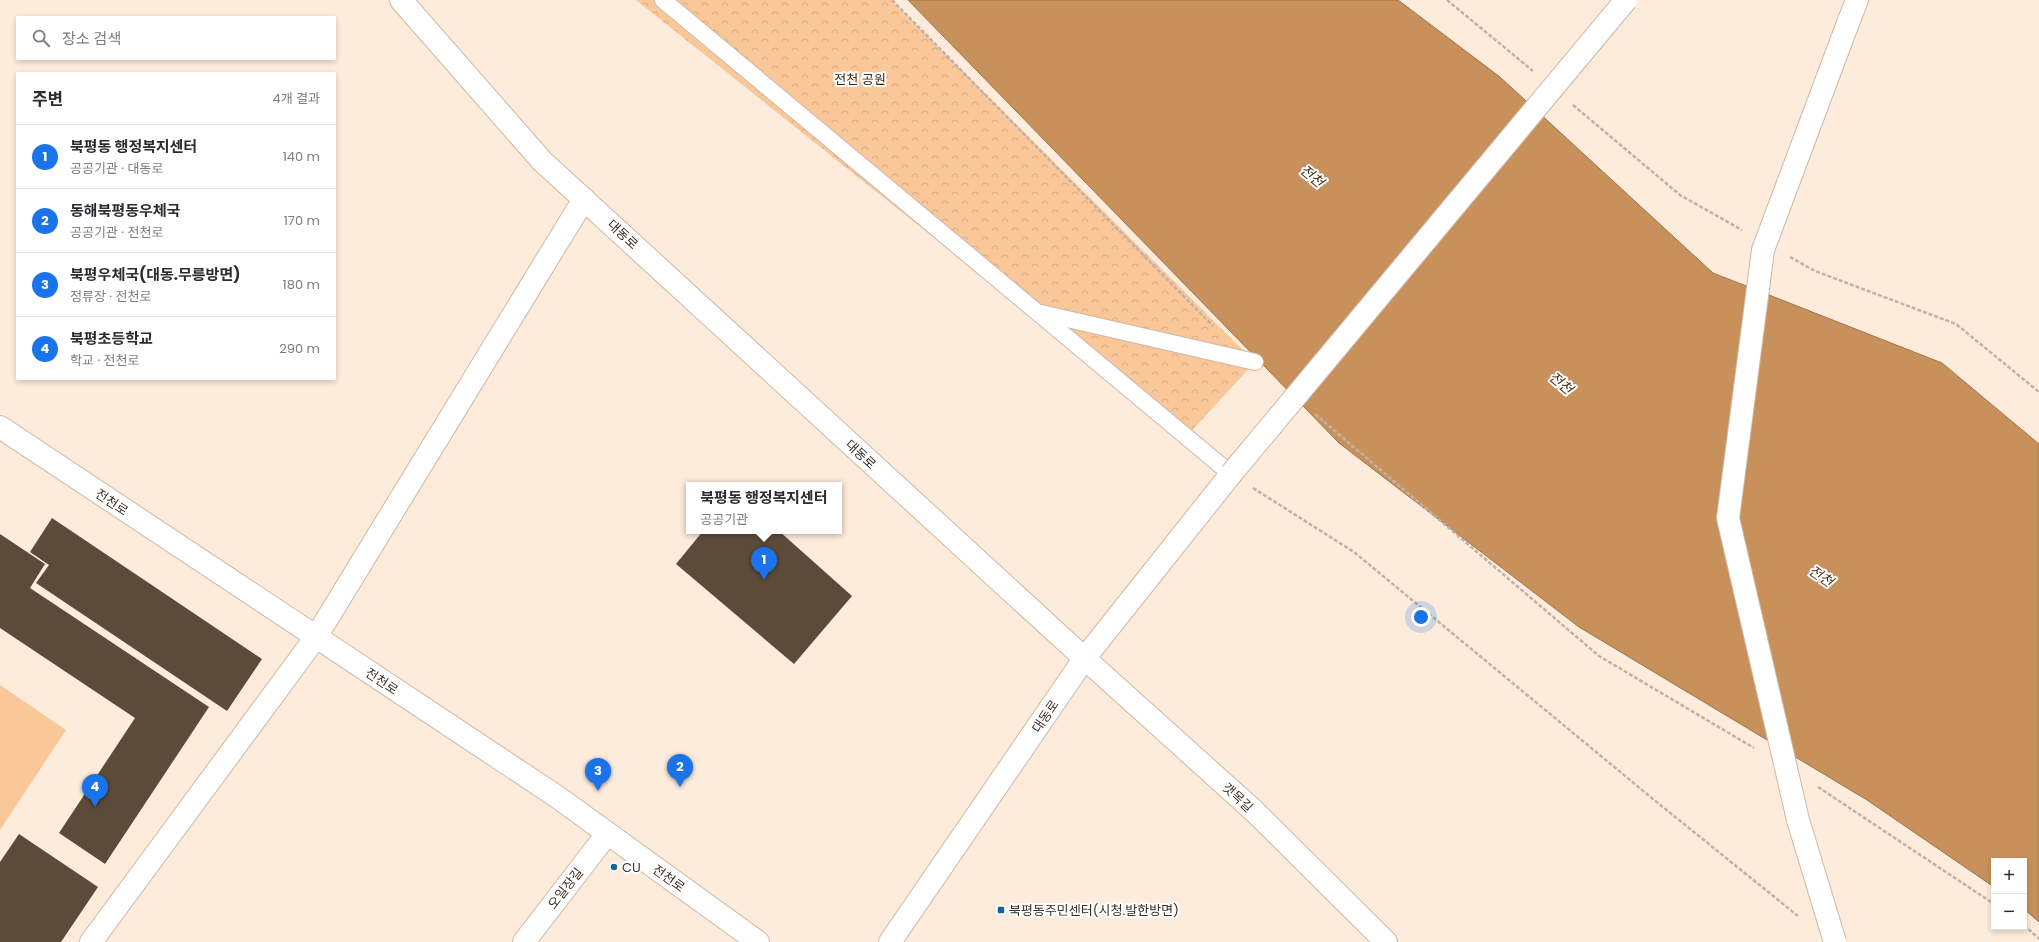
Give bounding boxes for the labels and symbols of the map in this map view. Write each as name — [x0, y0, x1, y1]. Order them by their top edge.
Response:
park label: 전천 공원 — [834, 70, 886, 89]
water label: 전천 — [1296, 160, 1329, 193]
street label: 대동로 — [603, 215, 642, 254]
water label: 전천 — [1545, 367, 1578, 400]
street label: 대동로 — [841, 435, 880, 474]
street label: 전천로 — [92, 485, 132, 520]
pin: 1 — [751, 547, 777, 580]
water label: 전천 — [1805, 560, 1838, 592]
your location — [1411, 607, 1431, 627]
street label: 전천로 — [362, 664, 402, 699]
street label: 대동로 — [1028, 696, 1063, 736]
pin: 2 — [667, 754, 693, 787]
pin: 3 — [585, 758, 611, 791]
pin: 4 — [82, 774, 108, 807]
street label: 갯목길 — [1218, 778, 1257, 817]
place label: CU — [622, 858, 641, 877]
street label: 전천로 — [649, 860, 689, 897]
marker: CU — [609, 862, 619, 872]
street label: 오일장길 — [543, 864, 588, 913]
place label: 북평동주민센터(시청.발한방면) — [1009, 901, 1179, 920]
marker: 북평동주민센터(시청.발한방면) — [996, 905, 1006, 915]

